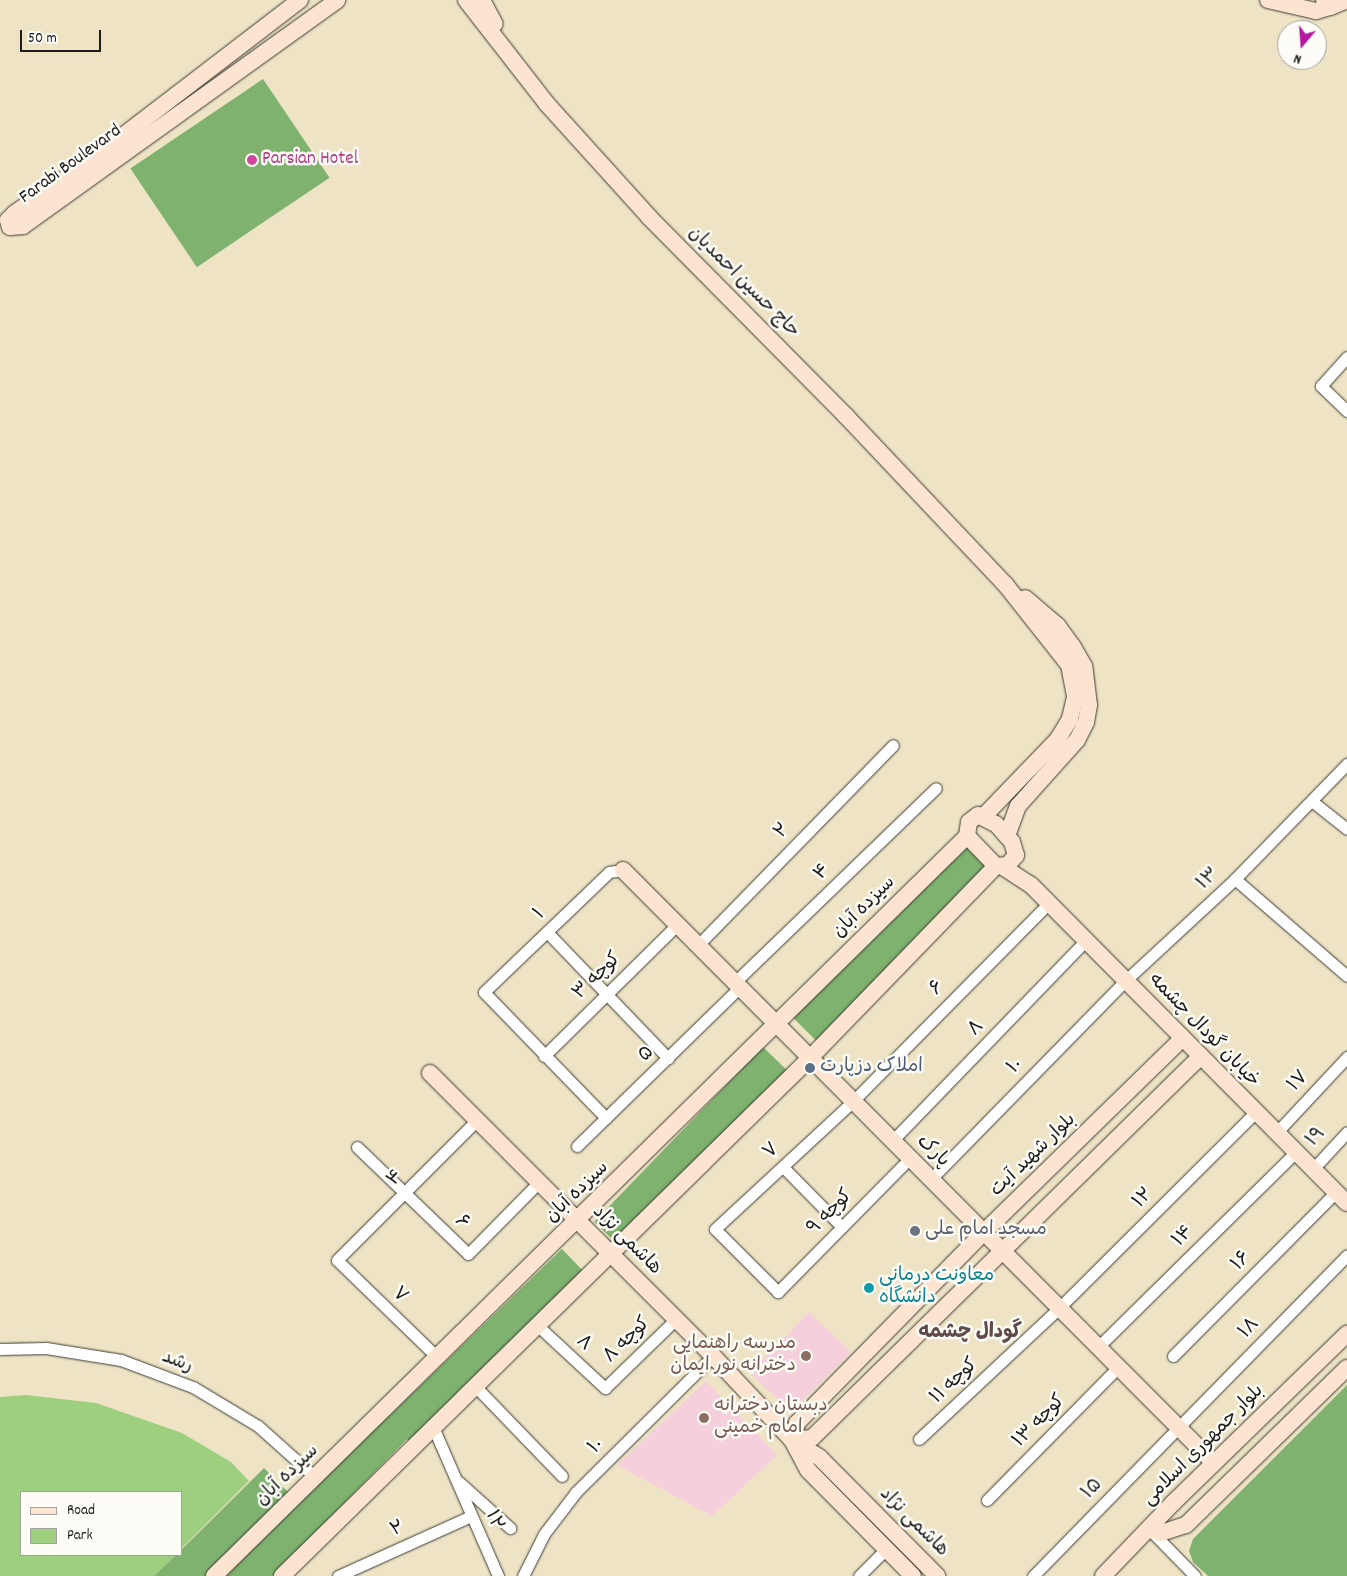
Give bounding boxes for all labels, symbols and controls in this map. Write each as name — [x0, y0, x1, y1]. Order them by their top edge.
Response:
scale bar — [22, 20, 104, 52]
north arrow — [1277, 20, 1327, 70]
text: 50 m — [28, 28, 57, 50]
text: N — [1291, 48, 1304, 69]
street label: Farabi Boulevard — [15, 120, 127, 210]
place label: Parsian Hotel — [262, 149, 358, 171]
marker: Parsian Hotel — [246, 154, 258, 166]
street label: حاج حسین احمدیان — [683, 223, 803, 343]
street label: ۲ — [770, 819, 796, 845]
street label: ۴ — [810, 860, 836, 886]
street label: ۱۳ — [1193, 864, 1225, 896]
street label: سیزده آبان — [829, 872, 901, 944]
street label: ۱ — [530, 904, 550, 926]
street label: کوچه ۳ — [569, 948, 627, 1006]
street label: خیابان گودال چشمه — [1143, 969, 1263, 1093]
street label: ۶ — [926, 977, 950, 1001]
street label: ۸ — [964, 1016, 990, 1042]
street label: ۵ — [634, 1042, 660, 1068]
street label: ۱۰ — [1003, 1054, 1029, 1080]
place label: املاک دزپارت — [820, 1057, 923, 1079]
marker: املاک دزپارت — [804, 1062, 816, 1074]
street label: ۱۷ — [1284, 1067, 1314, 1097]
street label: بلوار شهید آیت — [986, 1109, 1082, 1203]
street label: ۱۹ — [1302, 1123, 1332, 1153]
street label: پارک — [911, 1131, 953, 1173]
street label: ۷ — [759, 1139, 785, 1165]
street label: سیزده آبان — [542, 1157, 614, 1229]
street label: ۴ — [383, 1166, 409, 1192]
street label: ۱۲ — [1129, 1184, 1159, 1214]
street label: کوچه ۹ — [803, 1185, 859, 1241]
street label: هاشمی نژاد — [587, 1202, 665, 1280]
street label: ۶ — [449, 1211, 473, 1235]
place label: مسجد امام علی — [925, 1220, 1047, 1242]
street label: ۱۴ — [1168, 1221, 1200, 1253]
marker: مسجد امام علی — [909, 1225, 921, 1237]
street label: ۱۶ — [1227, 1247, 1257, 1277]
place label: معاونت درمانی دانشگاه — [879, 1266, 994, 1310]
marker: معاونت درمانی دانشگاه — [863, 1282, 875, 1294]
street label: ۷ — [386, 1283, 412, 1309]
street label: کوچه ۸ — [600, 1313, 656, 1369]
street label: ۱۸ — [1235, 1314, 1265, 1344]
district label: گودال چشمه — [918, 1321, 1022, 1345]
street label: ۸ — [570, 1331, 596, 1357]
place label: مدرسه راهنمایی دخترانه نور ایمان — [670, 1334, 796, 1378]
street label: رشد — [158, 1347, 196, 1379]
marker: مدرسه راهنمایی دخترانه نور ایمان — [800, 1350, 812, 1362]
street label: کوچه ۱۱ — [926, 1354, 984, 1410]
street label: بلوار جمهوری اسلامی — [1138, 1380, 1270, 1512]
street label: کوچه ۱۳ — [1009, 1391, 1071, 1453]
place label: دبستان دخترانه امام خمینی — [714, 1396, 828, 1440]
marker: دبستان دخترانه امام خمینی — [698, 1412, 710, 1424]
street label: ۱۰ — [584, 1434, 610, 1460]
street label: سیزده آبان — [252, 1440, 324, 1512]
street label: ۱۵ — [1078, 1475, 1108, 1505]
street label: هاشمی نژاد — [874, 1484, 952, 1562]
legend — [20, 1491, 182, 1556]
text: Road — [67, 1500, 95, 1522]
street label: ۱۲ — [479, 1507, 507, 1535]
street label: ۲ — [387, 1517, 409, 1543]
text: Park — [67, 1525, 93, 1547]

